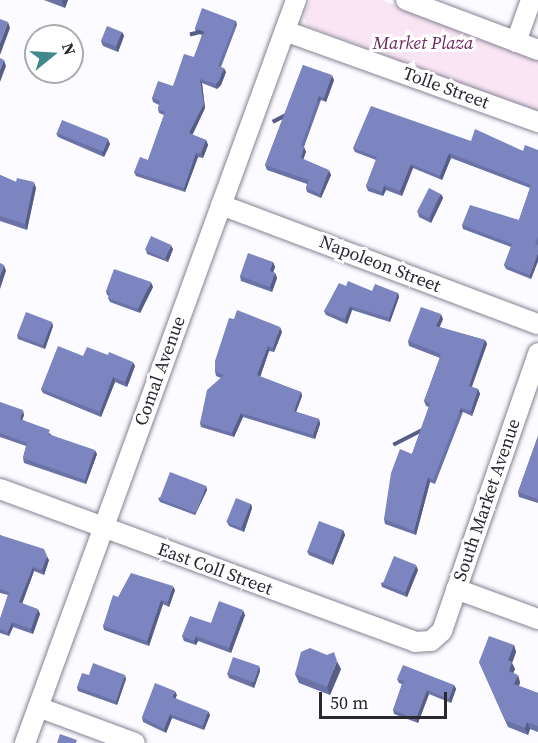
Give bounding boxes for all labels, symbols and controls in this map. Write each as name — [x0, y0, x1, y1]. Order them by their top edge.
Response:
north arrow — [24, 24, 84, 84]
park label: Market Plaza — [373, 32, 473, 54]
text: N — [57, 40, 81, 58]
street label: Tolle Street — [400, 62, 492, 114]
street label: Napoleon Street — [316, 231, 444, 297]
street label: Comal Avenue — [130, 313, 190, 429]
street label: South Market Avenue — [449, 416, 525, 584]
street label: East Coll Street — [155, 538, 275, 600]
scale bar — [322, 680, 450, 718]
text: 50 m — [330, 690, 368, 715]

